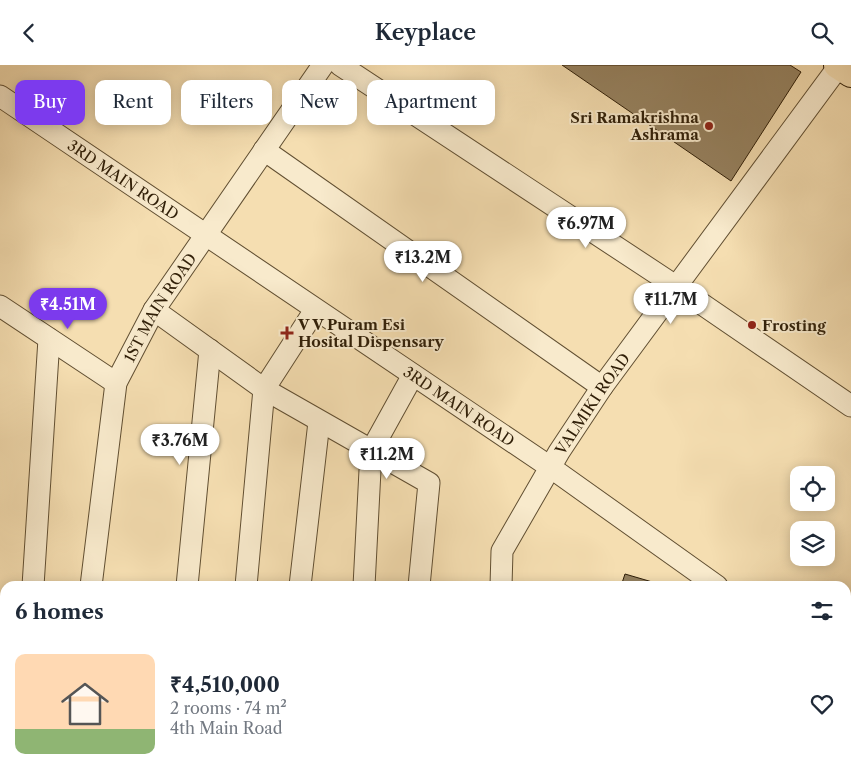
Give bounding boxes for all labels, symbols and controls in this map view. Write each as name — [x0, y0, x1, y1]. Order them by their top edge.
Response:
icon: back — [15, 19, 43, 47]
text: Keyplace — [375, 19, 476, 46]
icon: search — [808, 19, 836, 47]
chip: Buy — [15, 80, 85, 125]
chip: Rent — [95, 80, 171, 125]
chip: Filters — [181, 80, 272, 125]
chip: New — [282, 80, 357, 125]
chip: Apartment — [367, 80, 495, 125]
place label: Sri Ramakrishna Ashrama — [570, 108, 699, 144]
marker: Sri Ramakrishna Ashrama — [703, 120, 715, 132]
street label: 3RD MAIN ROAD — [64, 135, 183, 224]
pin: ₹6.97M — [545, 207, 627, 249]
text: ₹6.97M — [557, 213, 615, 233]
pin: ₹13.2M — [382, 241, 464, 283]
text: ₹13.2M — [395, 247, 451, 267]
street label: 1ST MAIN ROAD — [119, 249, 200, 365]
pin: ₹11.7M — [630, 283, 712, 325]
pin: ₹4.51M — [27, 287, 109, 330]
text: ₹11.7M — [644, 289, 698, 309]
text: ₹4.51M — [40, 294, 96, 314]
place label: V V Puram Esi Hosital Dispensary — [297, 315, 445, 351]
place label: Frosting — [762, 316, 826, 335]
marker: Frosting — [746, 319, 758, 331]
marker: V V Puram Esi Hosital Dispensary — [280, 326, 294, 340]
street label: VALMIKI ROAD — [550, 349, 634, 459]
street label: 3RD MAIN ROAD — [400, 362, 518, 450]
pin: ₹3.76M — [139, 423, 221, 466]
text: ₹3.76M — [152, 430, 208, 450]
pin: ₹11.2M — [346, 437, 428, 480]
text: ₹11.2M — [360, 444, 414, 464]
map controls — [790, 466, 835, 566]
button: locate — [790, 466, 835, 511]
button: layers — [790, 521, 835, 566]
icon: filters — [808, 597, 836, 625]
text: 6 homes — [15, 599, 104, 624]
text: ₹4,510,000 — [170, 672, 280, 697]
icon: home — [55, 674, 115, 734]
icon: heart — [808, 690, 836, 718]
text: 2 rooms · 74 m² — [170, 698, 287, 718]
text: 4th Main Road — [170, 718, 282, 738]

